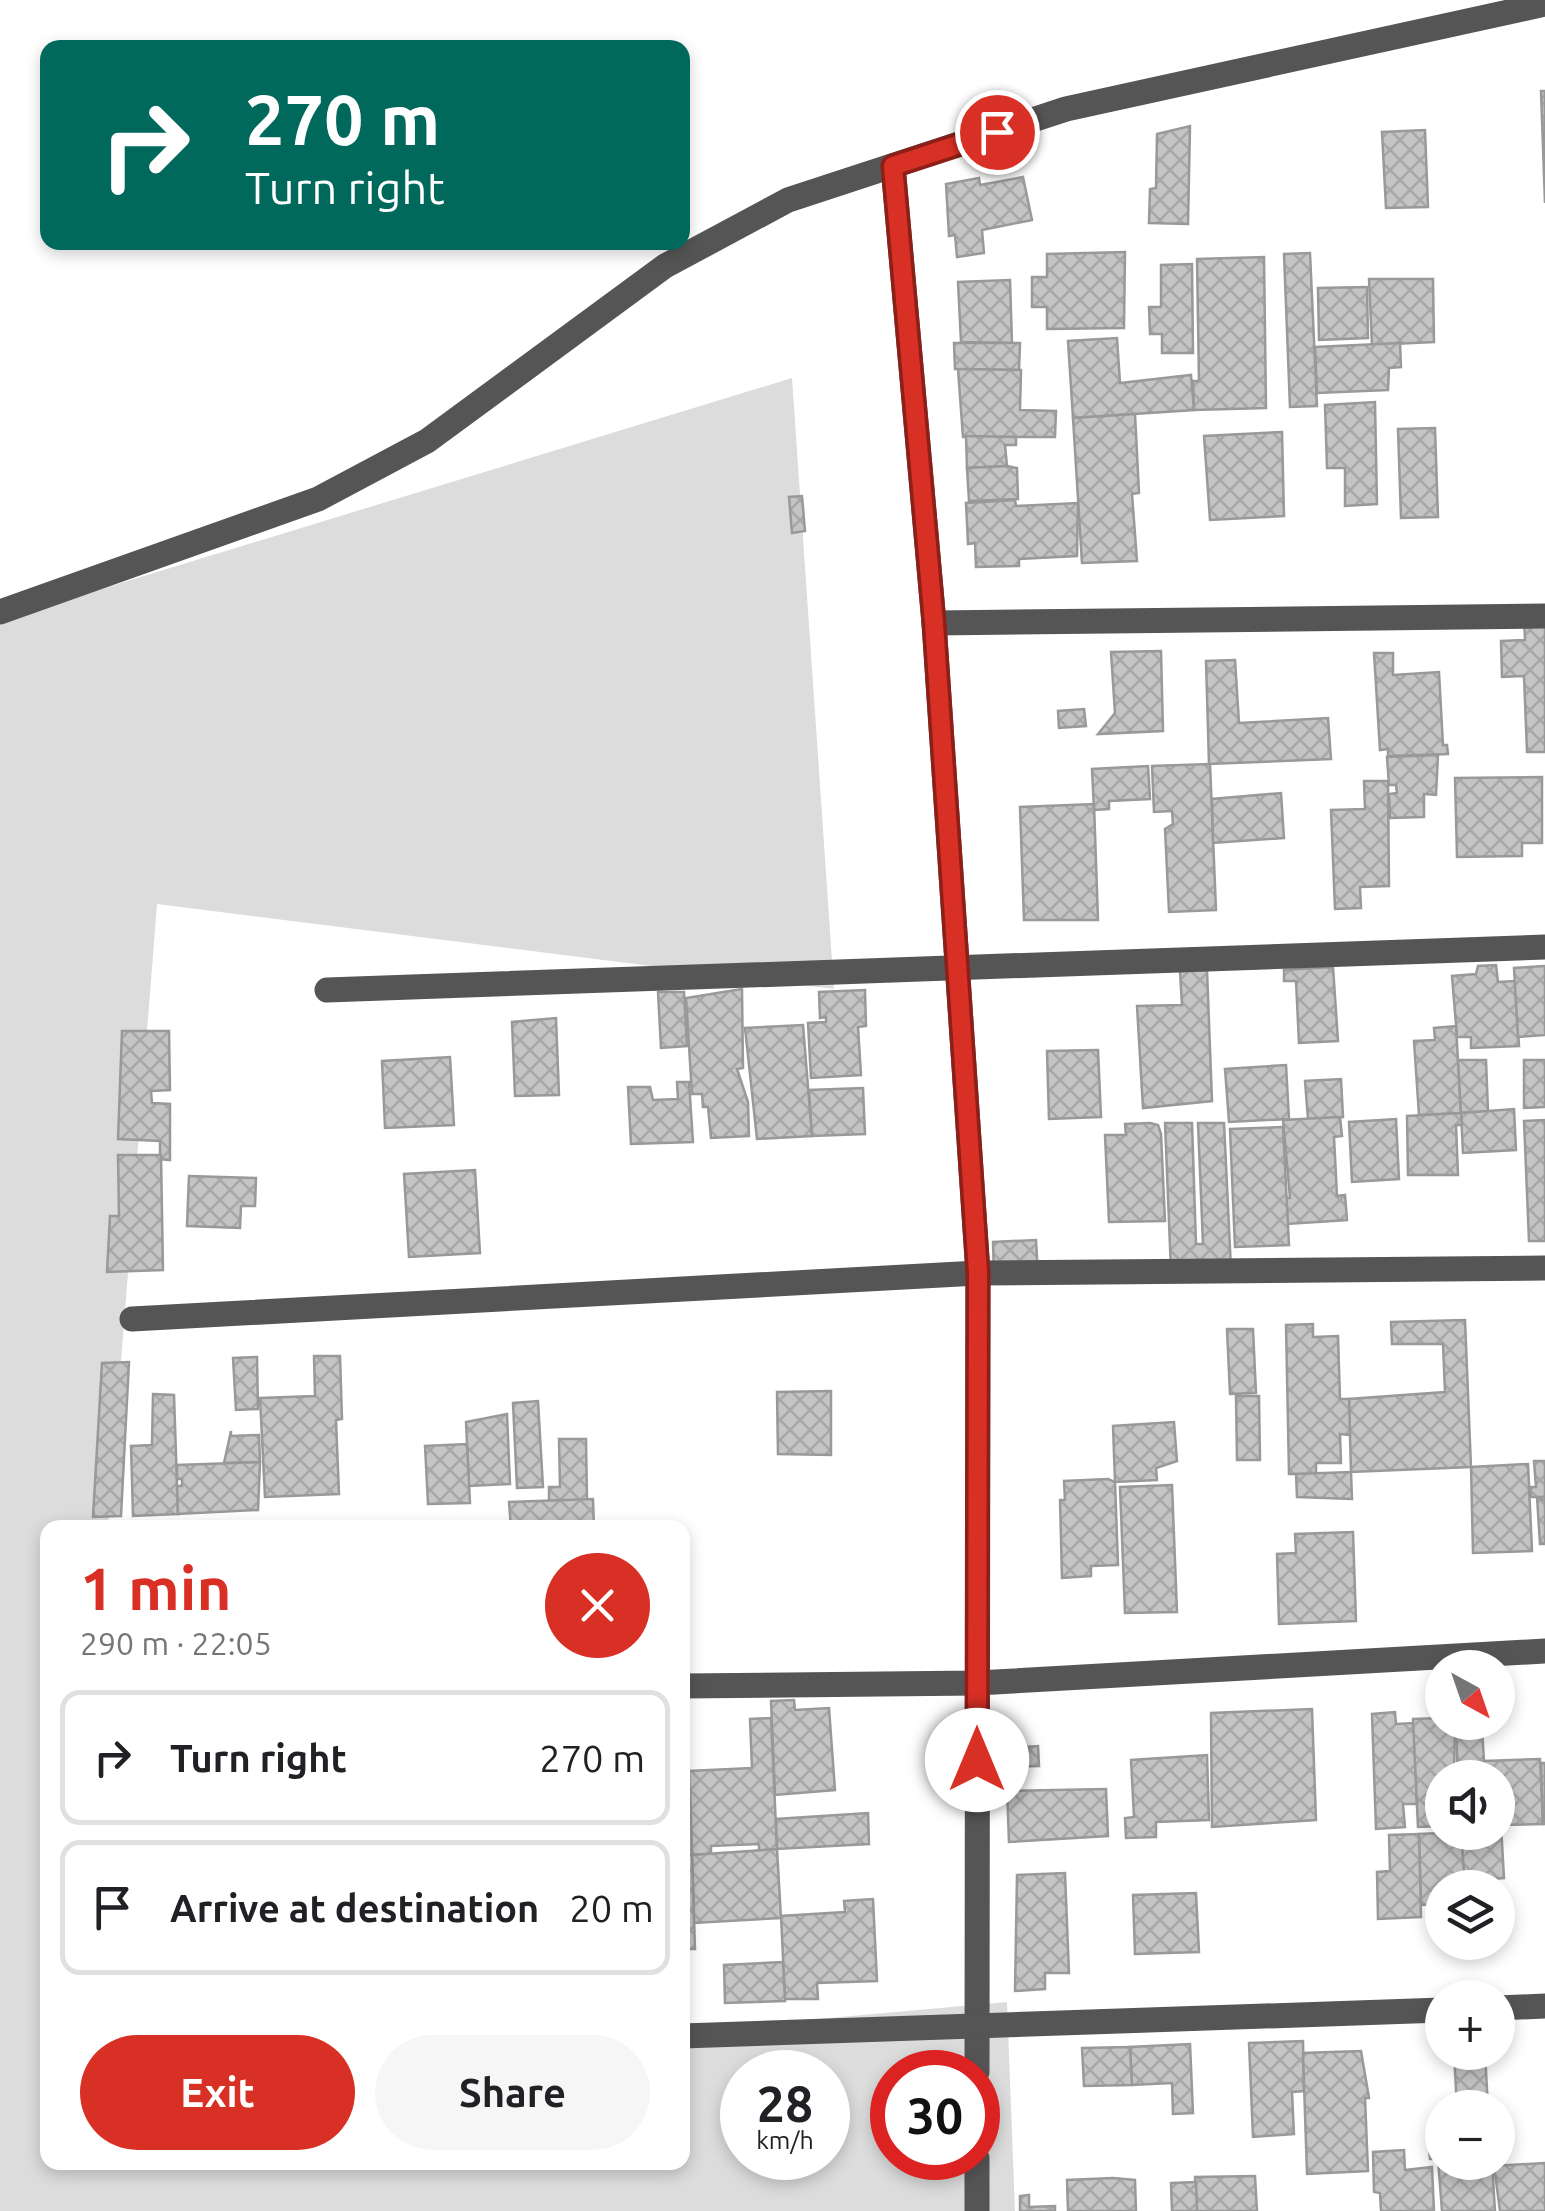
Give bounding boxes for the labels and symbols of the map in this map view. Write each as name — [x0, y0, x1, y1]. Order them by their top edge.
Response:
pin — [955, 90, 1040, 175]
north arrow — [1425, 1650, 1515, 1740]
position arrow — [925, 1708, 1029, 1812]
speed limit sign: 30 — [870, 2050, 1000, 2180]

